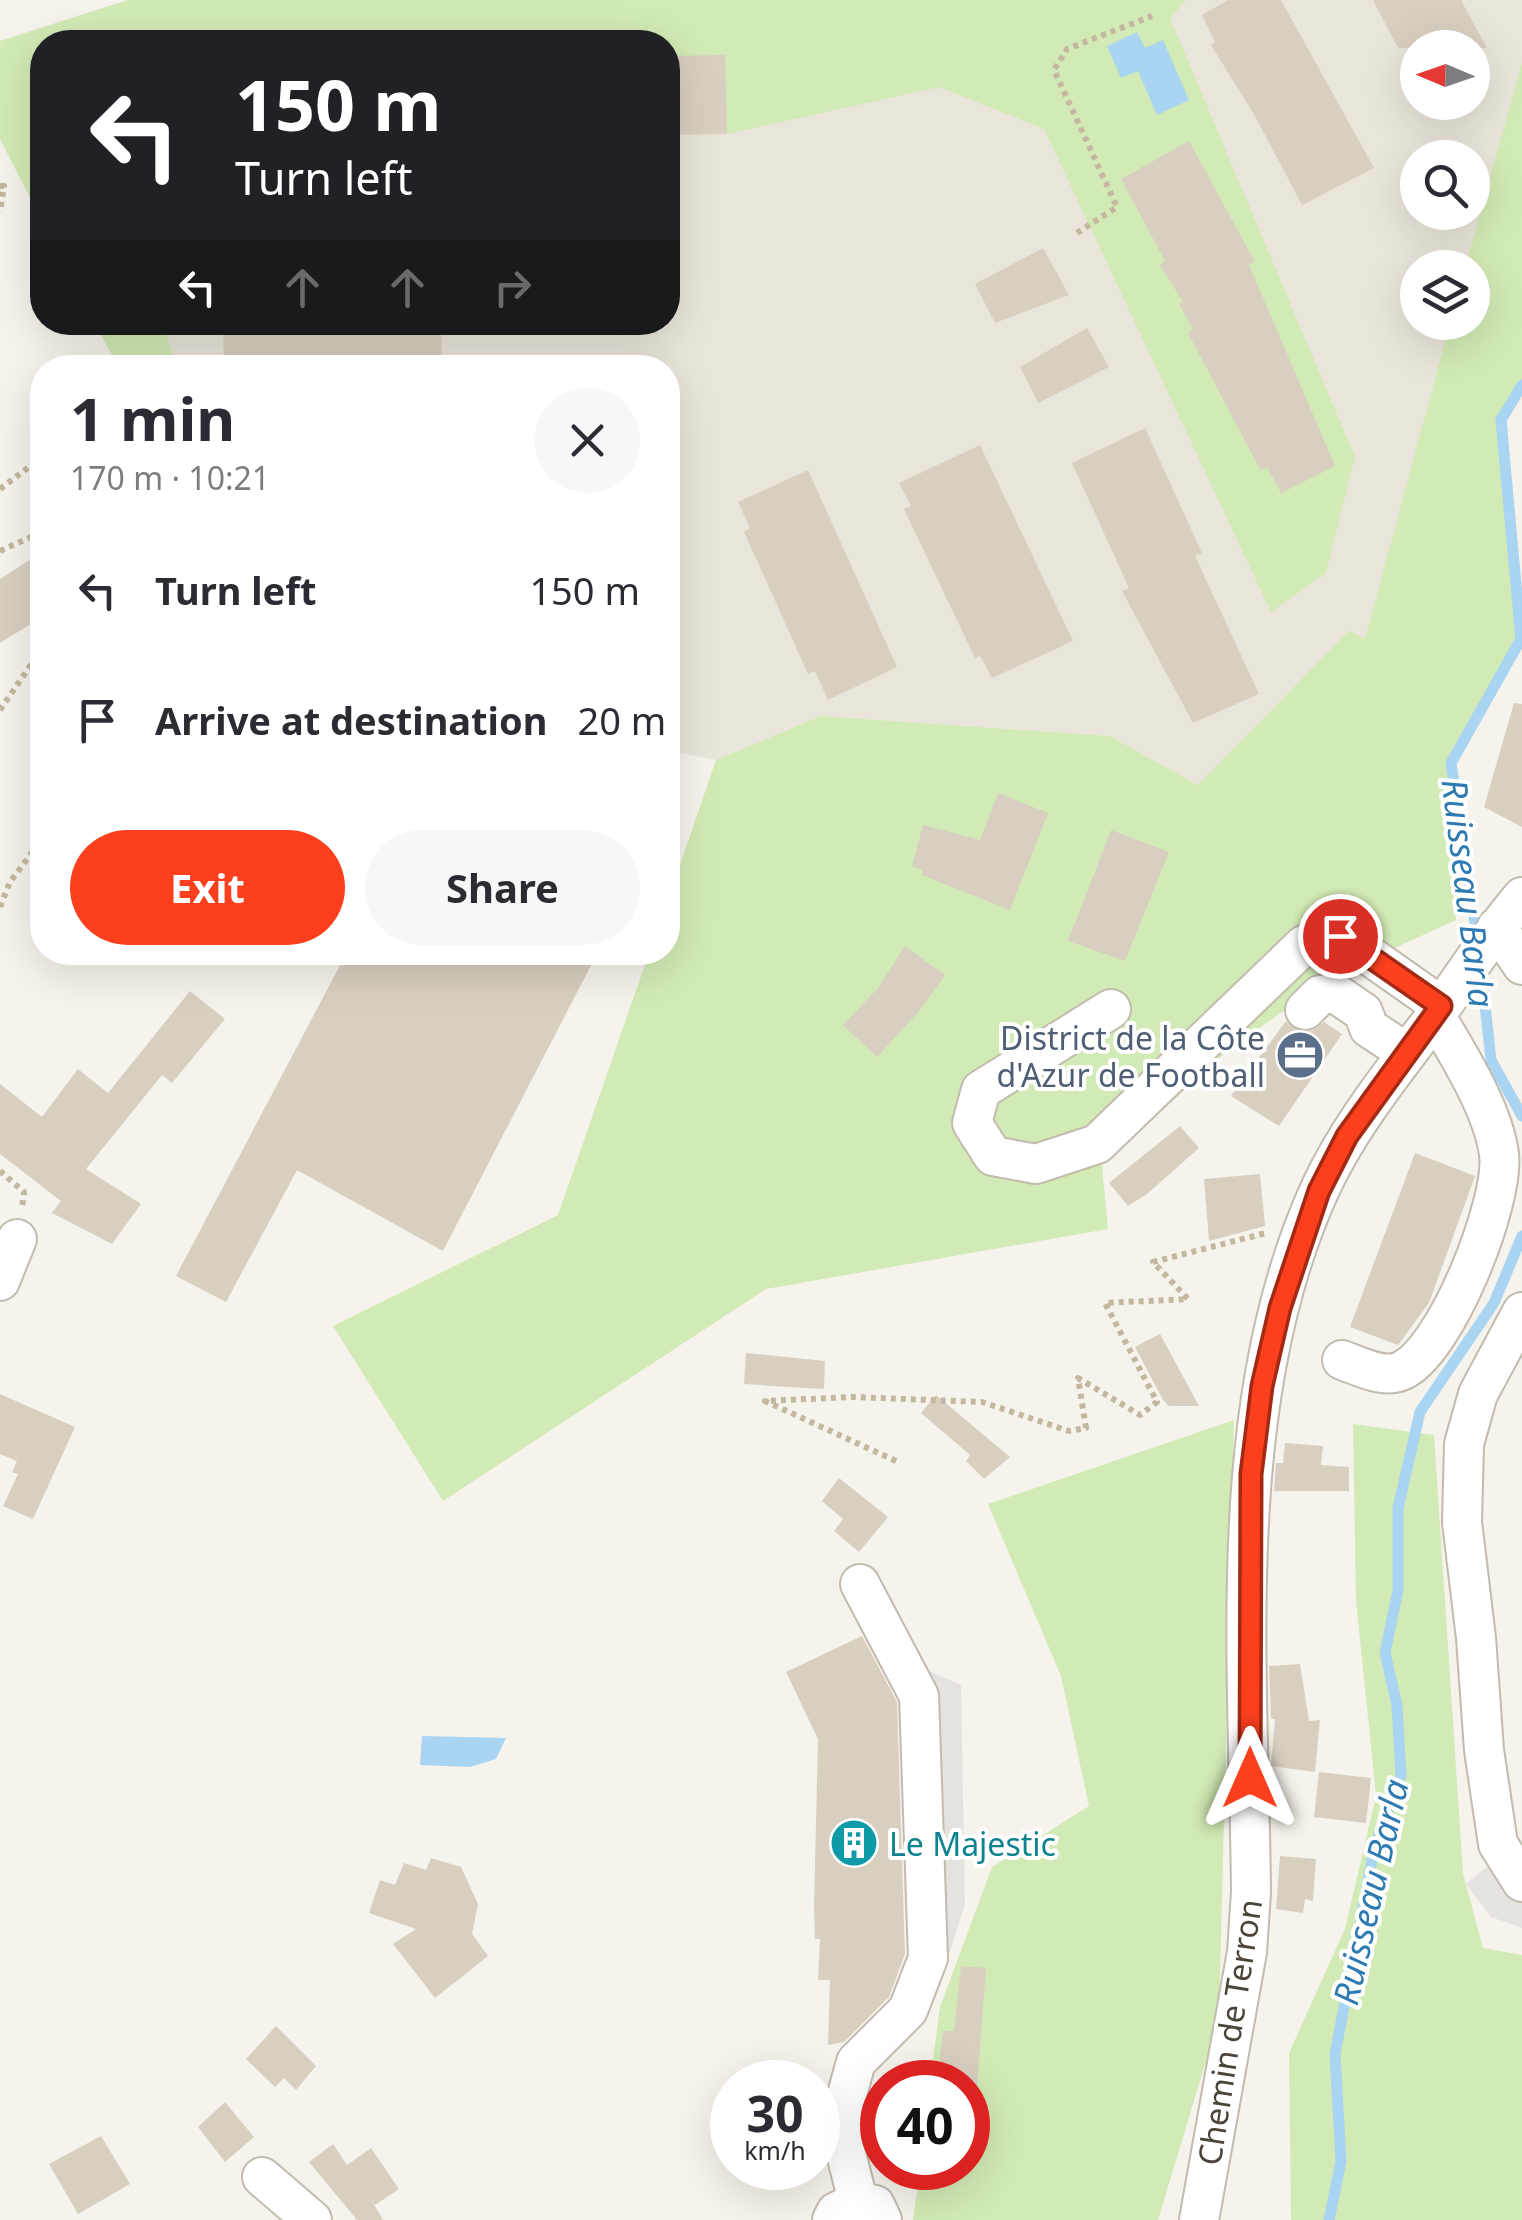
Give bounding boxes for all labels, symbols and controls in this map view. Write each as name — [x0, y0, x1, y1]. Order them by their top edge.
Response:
north arrow — [1400, 30, 1490, 120]
map controls — [1400, 30, 1490, 340]
text: 150 m — [235, 56, 442, 152]
icon: left — [70, 70, 200, 200]
button: search — [1400, 140, 1490, 230]
text: Turn left — [235, 147, 412, 208]
button: layers — [1400, 250, 1490, 340]
icon: left — [170, 260, 225, 315]
icon: ahead — [275, 260, 330, 315]
icon: ahead — [380, 260, 435, 315]
icon: right — [485, 260, 540, 315]
text: 1 min — [70, 377, 235, 459]
button: close — [535, 388, 640, 493]
text: 170 m · 10:21 — [70, 456, 270, 499]
icon: left — [70, 563, 125, 618]
text: Turn left — [155, 564, 317, 616]
text: 150 m — [529, 564, 640, 616]
icon: arrive — [70, 693, 125, 748]
text: Arrive at destination — [155, 694, 547, 746]
text: 20 m — [577, 694, 666, 746]
water label: Ruisseau Barla — [1432, 776, 1506, 1010]
button: Exit — [70, 830, 345, 945]
button: Share — [365, 830, 640, 945]
pin — [1298, 894, 1383, 979]
icon: arrive — [1313, 909, 1368, 964]
place label: District de la Côte d'Azur de Football — [996, 1016, 1265, 1096]
office icon: District de la Côte d'Azur de Football — [1274, 1029, 1326, 1081]
position arrow — [1198, 1726, 1302, 1830]
water label: Ruisseau Barla — [1321, 1775, 1419, 2009]
building icon: Le Majestic — [828, 1817, 880, 1869]
place label: Le Majestic — [889, 1822, 1056, 1865]
street label: Chemin de Terron — [1187, 1896, 1271, 2168]
speed limit sign: 40 — [860, 2060, 990, 2190]
text: 30 — [746, 2079, 804, 2147]
text: km/h — [744, 2133, 806, 2167]

